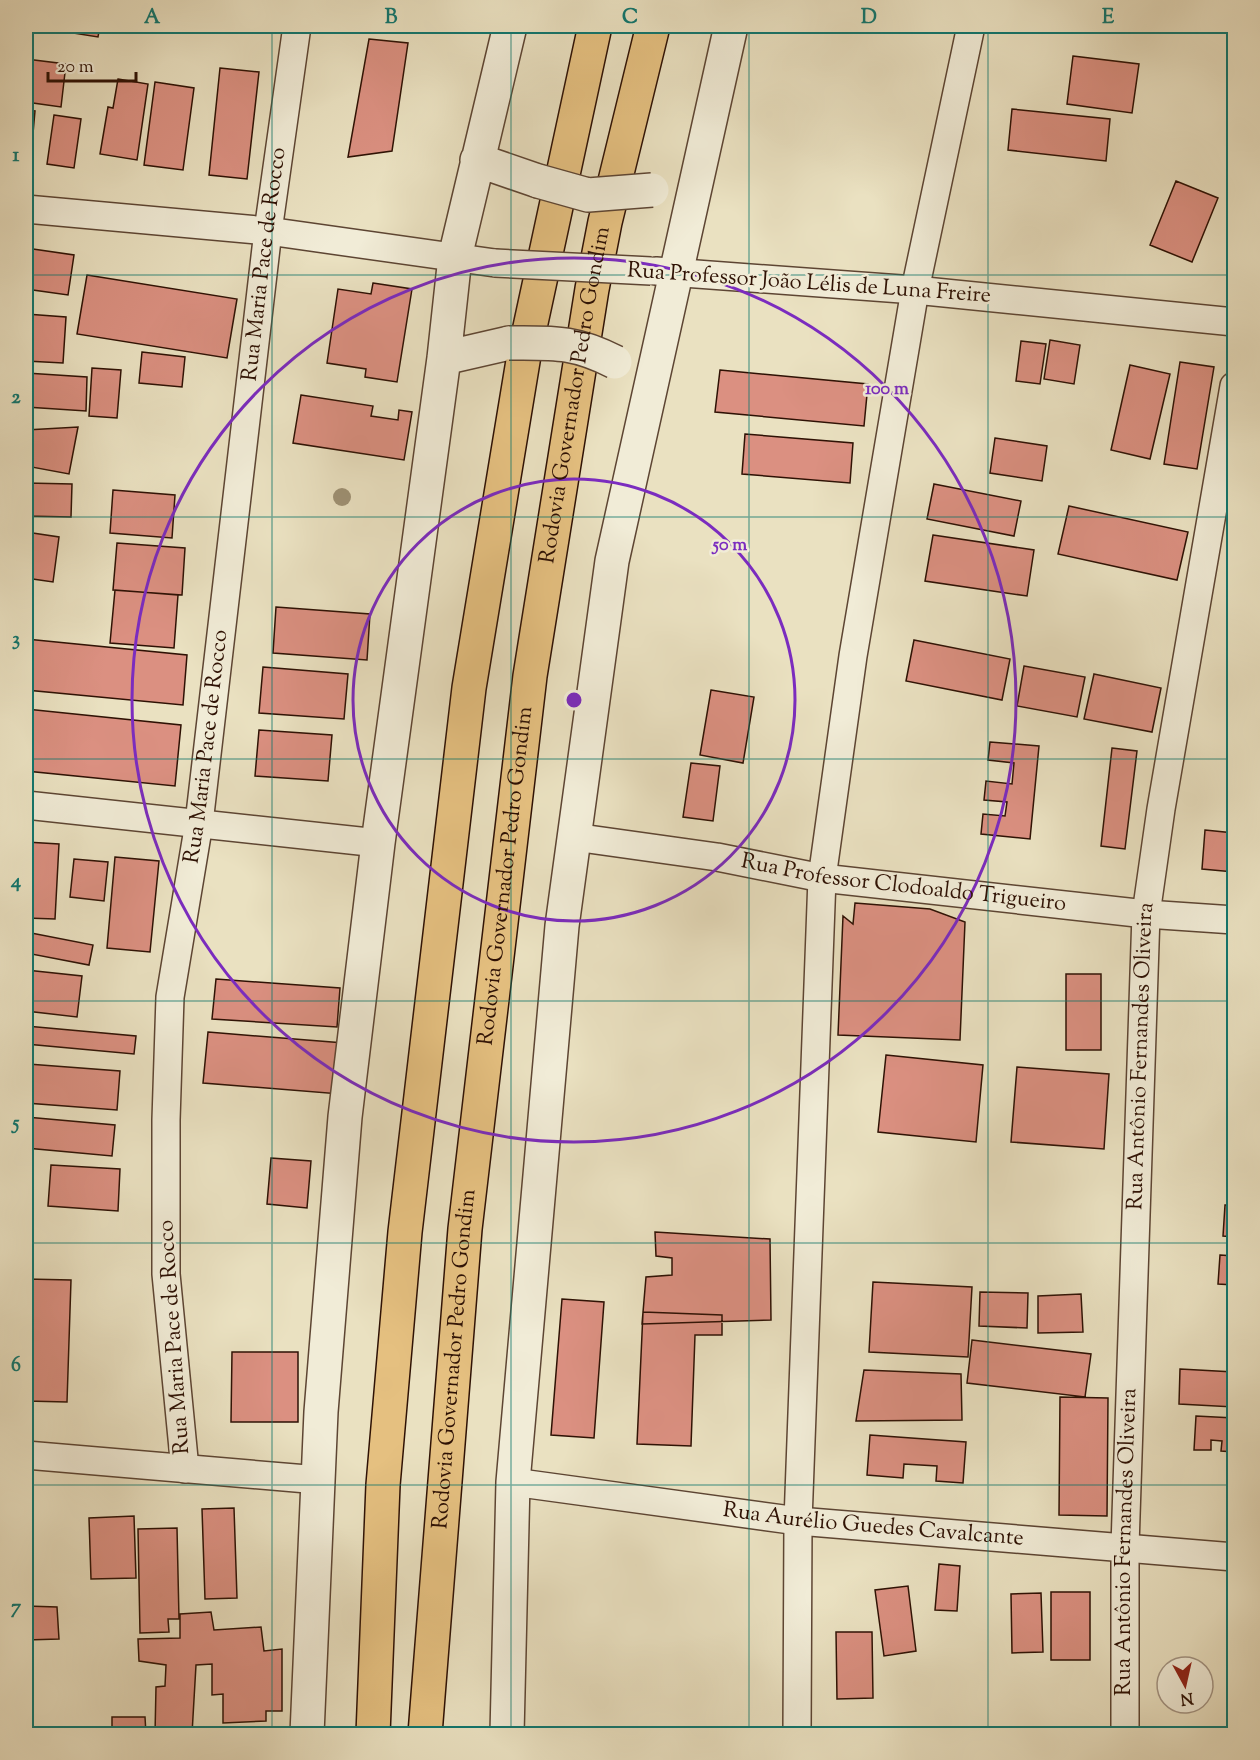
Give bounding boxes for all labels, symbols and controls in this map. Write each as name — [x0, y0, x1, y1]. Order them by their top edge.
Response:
text: A — [144, 4, 161, 33]
text: B — [385, 4, 398, 33]
text: C — [622, 4, 638, 33]
text: D — [861, 4, 877, 33]
text: E — [1102, 4, 1115, 33]
scale bar — [48, 45, 136, 83]
text: 20 m — [57, 55, 94, 81]
text: 1 — [13, 142, 20, 171]
street label: Rua Maria Pace de Rocco — [235, 145, 296, 383]
street label: Rodovia Governador Pedro Gondim — [532, 224, 620, 566]
street label: Rua Professor João Lélis de Luna Freire — [626, 255, 992, 313]
text: 100 m — [865, 377, 909, 403]
text: 2 — [11, 384, 21, 413]
text: 50 m — [711, 533, 747, 559]
text: 3 — [12, 626, 20, 655]
street label: Rua Maria Pace de Rocco — [176, 628, 237, 866]
centre of rings — [564, 690, 584, 710]
street label: Rodovia Governador Pedro Gondim — [471, 705, 542, 1047]
street label: Rua Professor Clodoaldo Trigueiro — [738, 846, 1068, 921]
text: 4 — [10, 868, 21, 897]
street label: Rua Antônio Fernandes Oliveira — [1120, 900, 1163, 1211]
text: 5 — [11, 1110, 20, 1139]
street label: Rodovia Governador Pedro Gondim — [425, 1187, 486, 1530]
street label: Rua Maria Pace de Rocco — [151, 1219, 199, 1455]
text: 6 — [11, 1352, 21, 1381]
street label: Rua Antônio Fernandes Oliveira — [1109, 1388, 1146, 1696]
street label: Rua Aurélio Guedes Cavalcante — [721, 1495, 1025, 1556]
text: 7 — [11, 1594, 22, 1623]
north arrow — [1155, 1655, 1215, 1715]
text: N — [1179, 1685, 1195, 1710]

